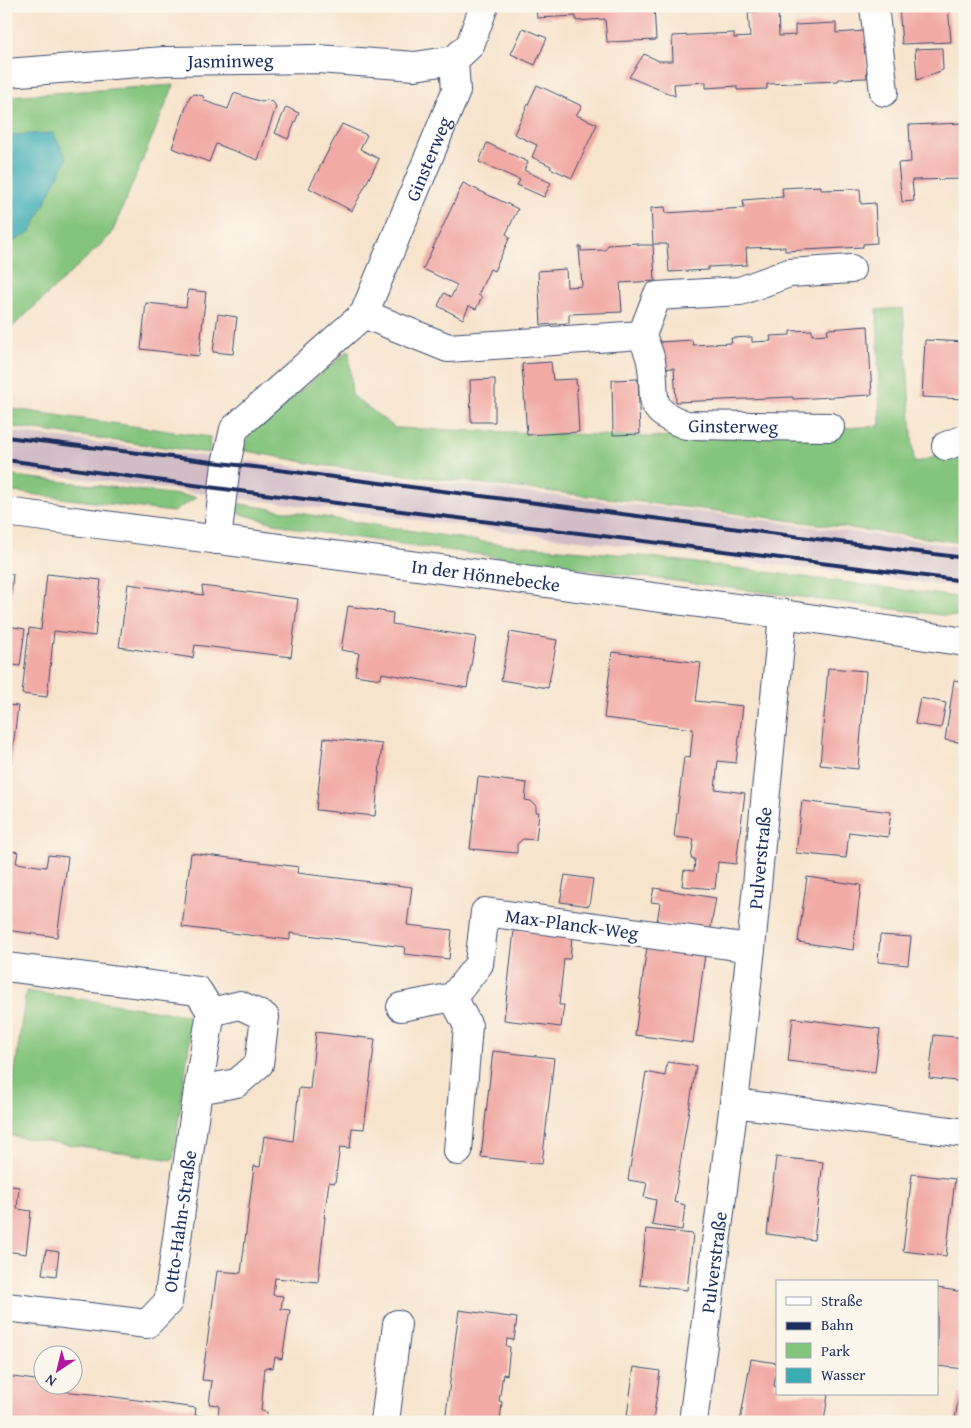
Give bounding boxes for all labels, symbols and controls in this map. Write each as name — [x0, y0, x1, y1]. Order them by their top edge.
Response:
street label: Jasminweg — [186, 46, 274, 75]
street label: Ginsterweg — [398, 111, 458, 206]
street label: Ginsterweg — [688, 411, 779, 440]
street label: In der Hönnebecke — [410, 551, 562, 599]
street label: Pulverstraße — [741, 805, 778, 910]
street label: Max-Planck-Weg — [504, 901, 641, 947]
street label: Otto-Hahn-Straße — [156, 1148, 203, 1294]
street label: Pulverstraße — [693, 1210, 734, 1315]
legend — [776, 1280, 938, 1396]
text: Straße — [821, 1290, 863, 1311]
text: Bahn — [821, 1314, 854, 1335]
text: Park — [821, 1340, 850, 1361]
north arrow — [32, 1346, 82, 1396]
text: Wasser — [821, 1364, 865, 1385]
text: N — [40, 1369, 60, 1392]

